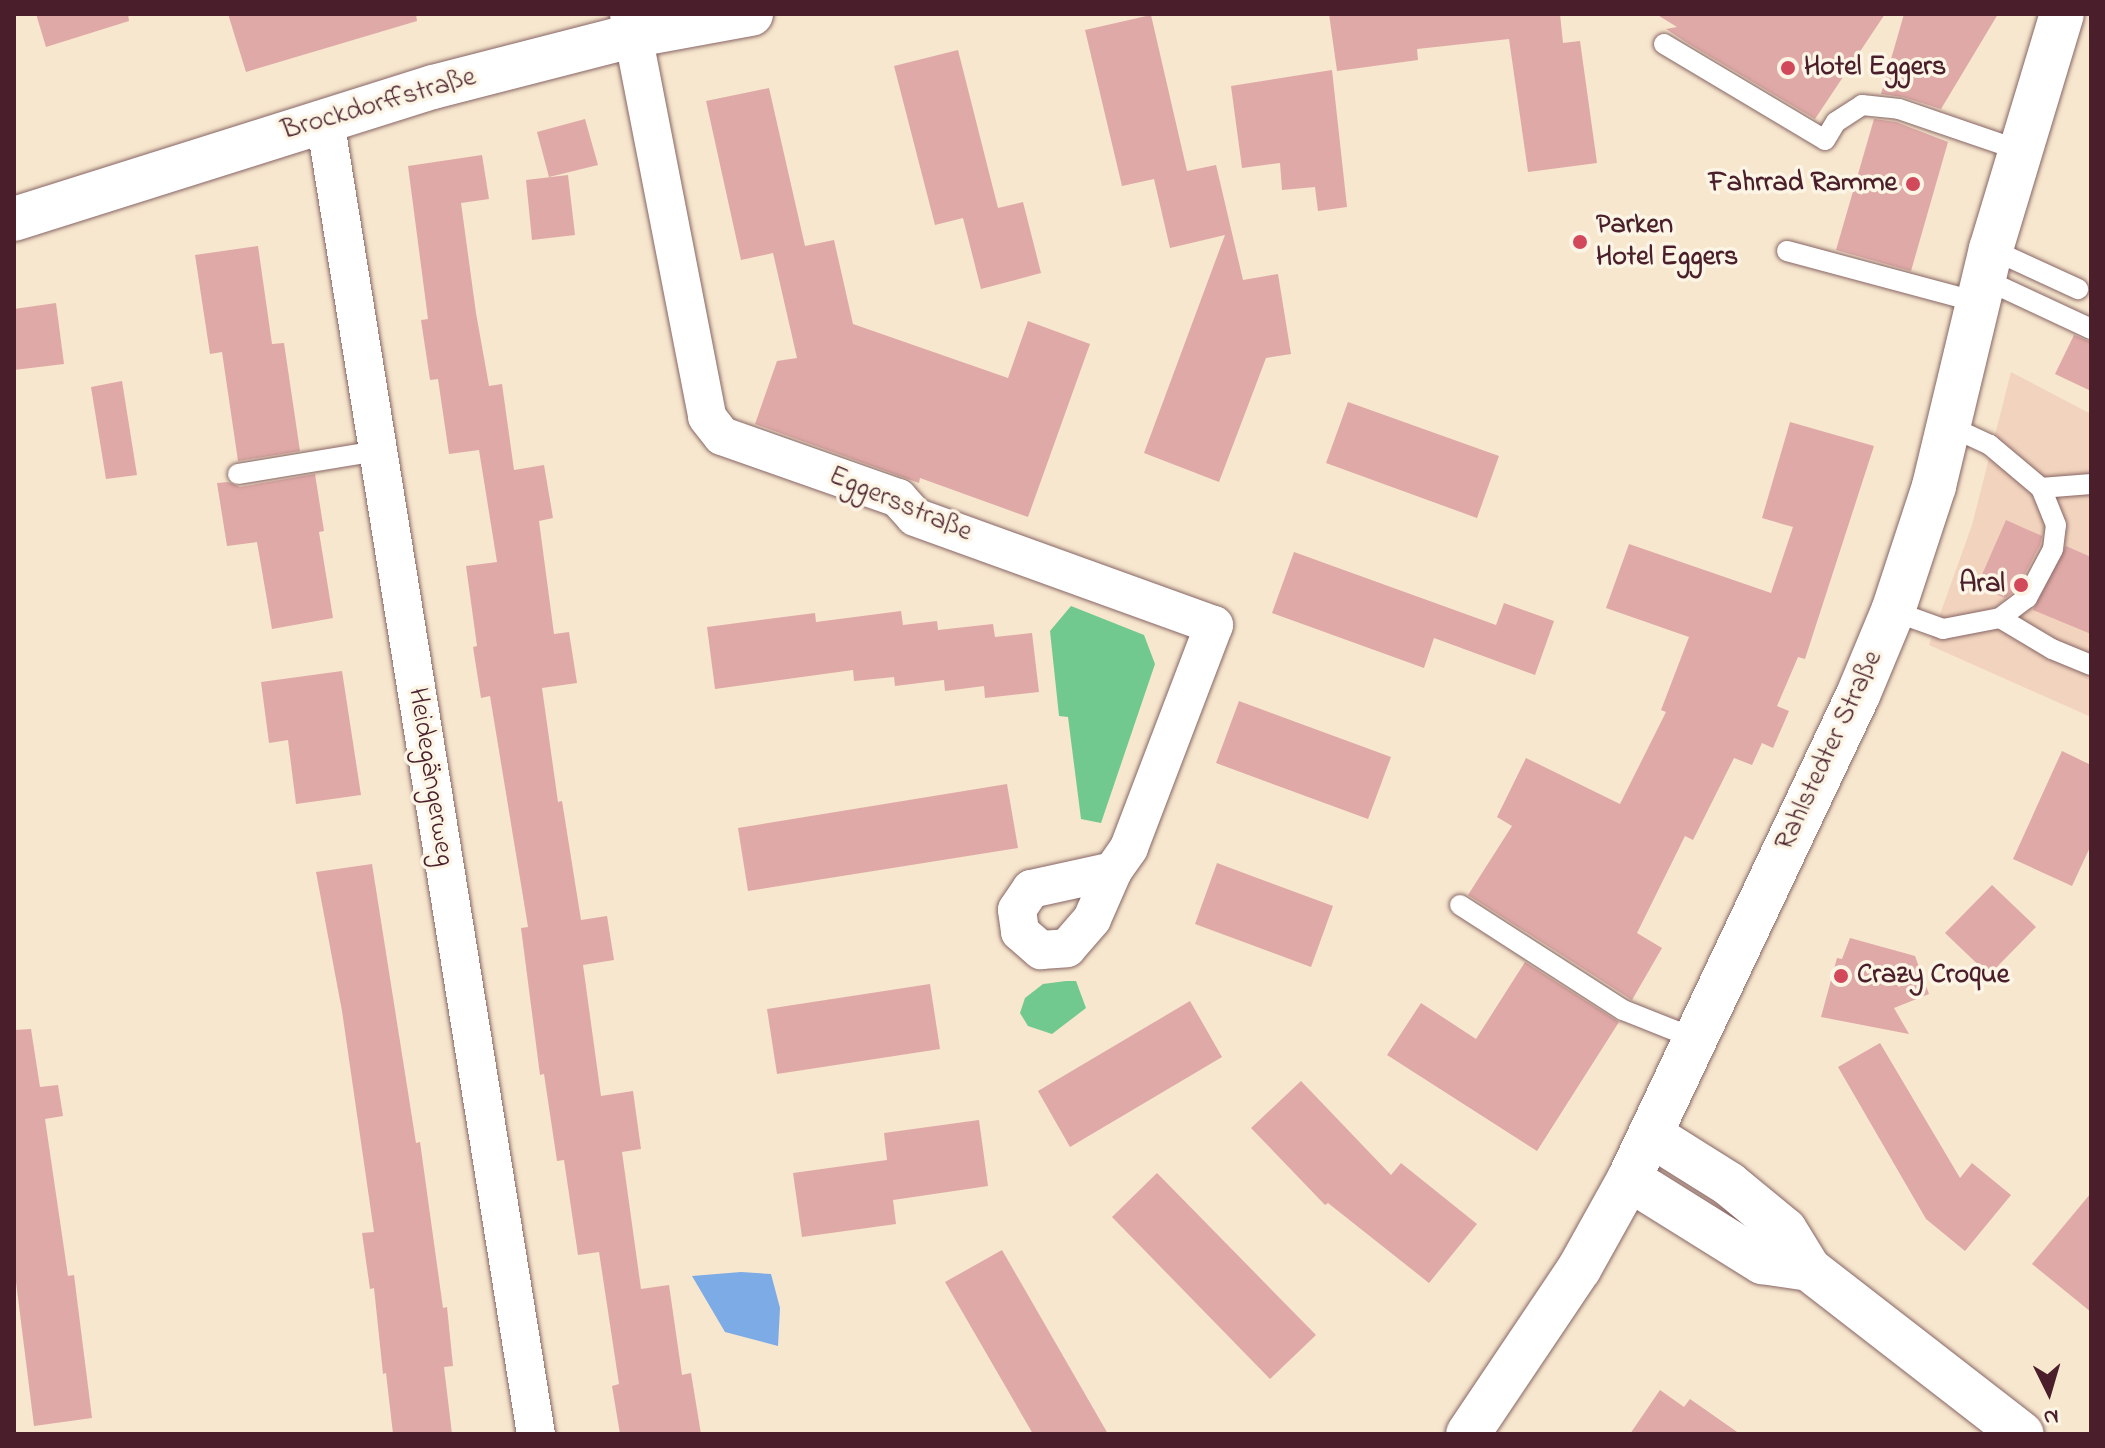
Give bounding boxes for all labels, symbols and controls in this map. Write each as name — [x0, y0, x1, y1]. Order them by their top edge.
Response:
place label: Hotel Eggers — [1804, 51, 1946, 85]
marker: Hotel Eggers — [1779, 59, 1797, 77]
street label: Brockdorffstraße — [278, 61, 480, 149]
place label: Fahrrad Ramme — [1709, 167, 1897, 201]
marker: Fahrrad Ramme — [1904, 175, 1922, 193]
place label: Parken Hotel Eggers — [1596, 209, 1738, 275]
marker: Parken Hotel Eggers — [1571, 233, 1589, 251]
street label: Eggersstraße — [823, 460, 977, 550]
place label: Aral — [1959, 568, 2005, 602]
marker: Aral — [2012, 576, 2030, 594]
street label: Rahlstedter Straße — [1769, 646, 1891, 856]
street label: Heidegängerweg — [399, 685, 461, 869]
place label: Crazy Croque — [1857, 959, 2009, 993]
marker: Crazy Croque — [1832, 967, 1850, 985]
north arrow — [2009, 1352, 2089, 1432]
text: N — [2042, 1399, 2060, 1432]

